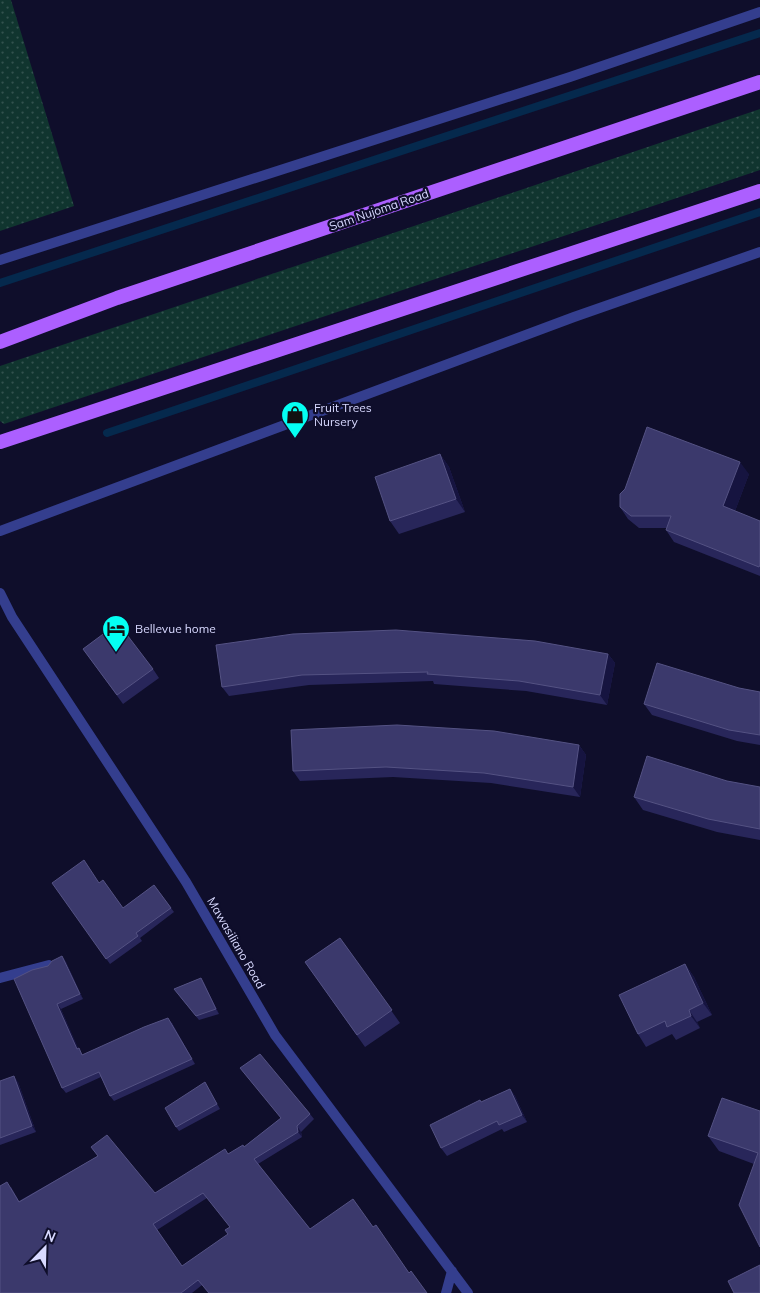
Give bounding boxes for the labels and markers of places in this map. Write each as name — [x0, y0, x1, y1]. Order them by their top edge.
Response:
shop icon: Fruit Trees Nursery — [280, 400, 310, 439]
place label: Fruit Trees Nursery — [314, 400, 372, 429]
hotel icon: Bellevue home — [101, 614, 131, 653]
place label: Bellevue home — [135, 621, 216, 636]

